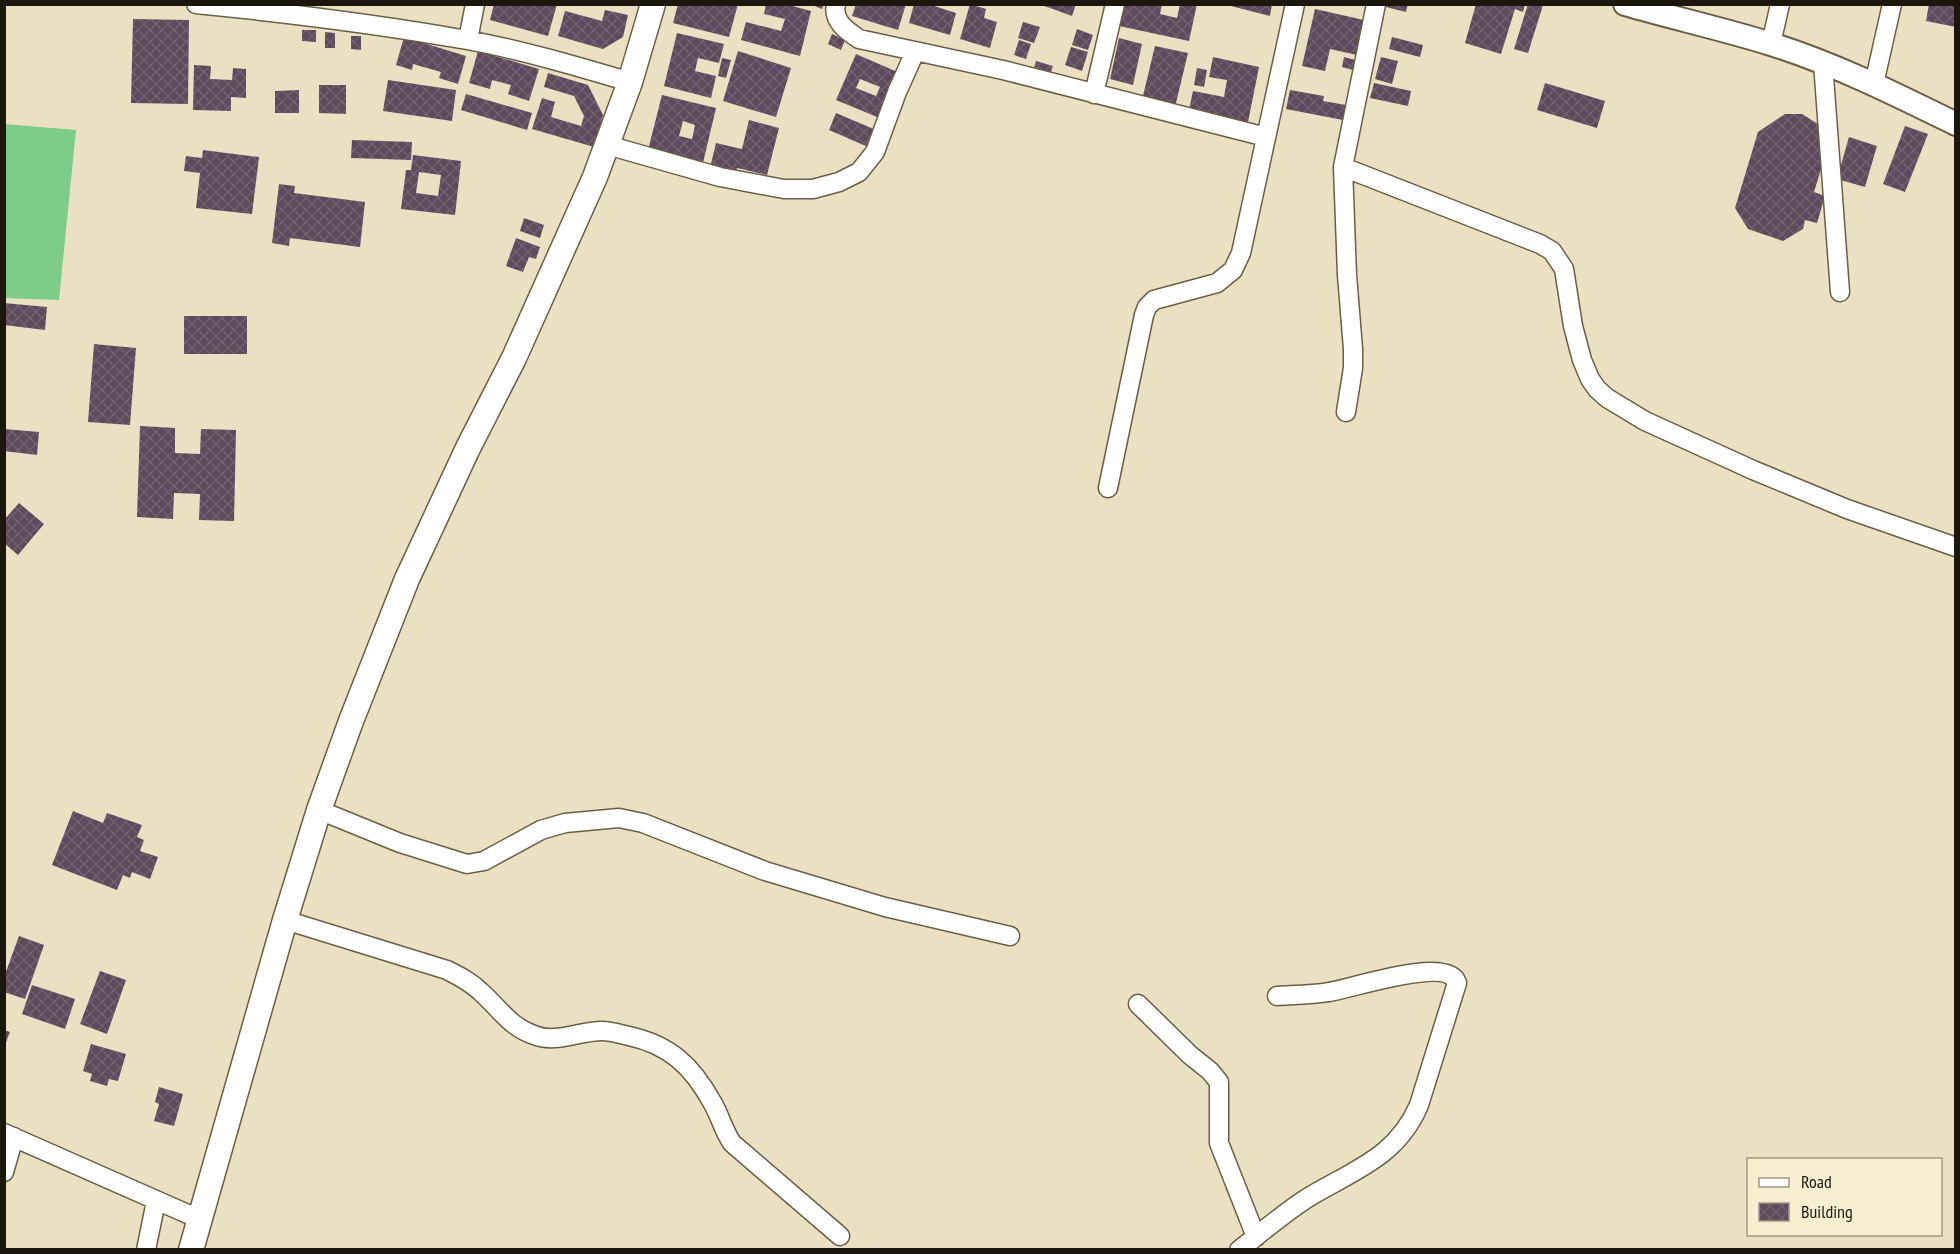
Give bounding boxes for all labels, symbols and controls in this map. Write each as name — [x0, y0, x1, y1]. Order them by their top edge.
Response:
legend — [1747, 1158, 1942, 1236]
text: Road — [1801, 1170, 1832, 1193]
text: Building — [1801, 1200, 1853, 1223]

